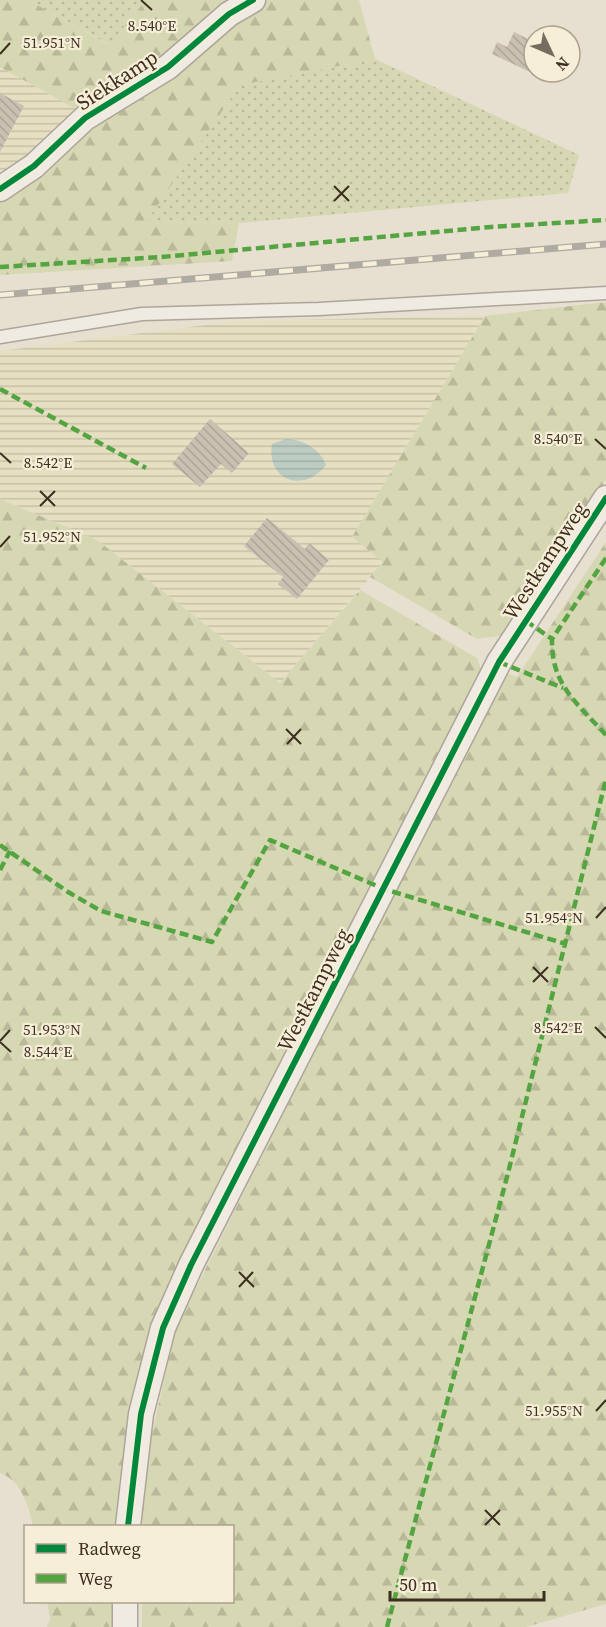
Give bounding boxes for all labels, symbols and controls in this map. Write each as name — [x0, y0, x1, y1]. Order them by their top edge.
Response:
text: 8.540°E — [128, 15, 176, 36]
north arrow — [522, 24, 582, 84]
text: 51.951°N — [23, 32, 81, 53]
street label: Siekkamp — [70, 42, 163, 117]
text: N — [551, 53, 575, 77]
text: 8.540°E — [534, 428, 582, 449]
text: 8.542°E — [24, 452, 72, 473]
street label: Westkampweg — [496, 496, 594, 625]
text: 51.952°N — [23, 526, 81, 547]
text: 51.954°N — [525, 907, 583, 928]
street label: Westkampweg — [270, 923, 357, 1057]
text: 8.542°E — [534, 1017, 582, 1038]
text: 51.953°N — [23, 1019, 81, 1040]
text: 8.544°E — [24, 1041, 72, 1062]
text: 51.955°N — [525, 1400, 583, 1421]
legend — [24, 1525, 234, 1603]
text: Radweg — [78, 1536, 141, 1561]
scale bar — [390, 1564, 544, 1602]
text: Weg — [78, 1566, 113, 1591]
text: 50 m — [399, 1572, 437, 1597]

